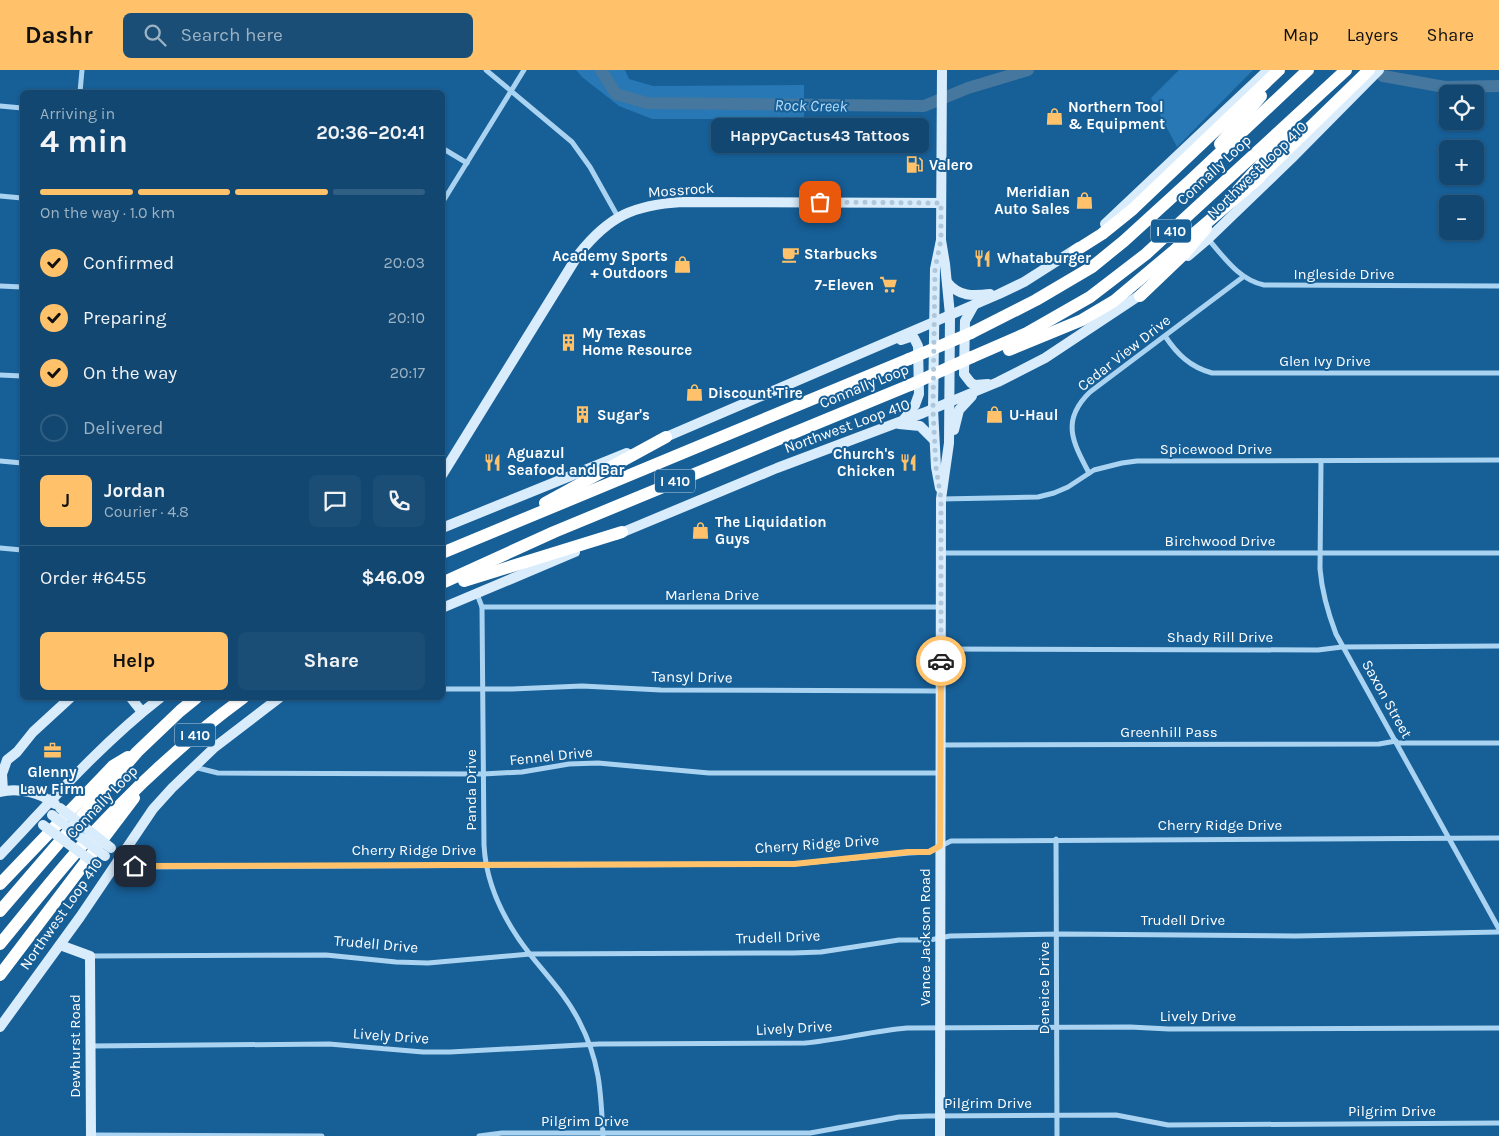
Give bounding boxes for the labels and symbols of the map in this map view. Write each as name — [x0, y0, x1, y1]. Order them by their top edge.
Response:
water label: Rock Creek — [774, 95, 848, 116]
place label: Northern Tool & Equipment — [1068, 98, 1165, 133]
shop icon: Northern Tool & Equipment — [1044, 106, 1064, 126]
callout: HappyCactus43 Tattoos — [711, 117, 929, 152]
street label: Northwest Loop 410 — [1203, 118, 1311, 222]
street label: Connally Loop — [1173, 131, 1255, 209]
fuel station icon: Valero — [905, 155, 925, 175]
place label: Valero — [929, 156, 973, 174]
street label: Mossrock — [647, 179, 715, 201]
pin — [799, 181, 841, 223]
place label: Meridian Auto Sales — [994, 183, 1070, 218]
shop icon: Meridian Auto Sales — [1074, 191, 1094, 211]
road number: I 410 — [1151, 220, 1191, 242]
cafe icon: Starbucks — [780, 244, 800, 264]
place label: Starbucks — [804, 245, 878, 263]
place label: Academy Sports + Outdoors — [552, 247, 668, 282]
restaurant icon: Whataburger — [973, 248, 993, 268]
place label: Whataburger — [997, 249, 1091, 267]
shop icon: Academy Sports + Outdoors — [672, 255, 692, 275]
street label: Ingleside Drive — [1293, 265, 1395, 283]
supermarket icon: 7-Eleven — [878, 275, 898, 295]
place label: 7-Eleven — [815, 276, 874, 294]
street label: Cedar View Drive — [1074, 311, 1174, 395]
place label: My Texas Home Resource — [582, 324, 692, 359]
building icon: My Texas Home Resource — [558, 332, 578, 352]
street label: Glen Ivy Drive — [1279, 352, 1371, 370]
street label: Connally Loop — [817, 360, 911, 412]
shop icon: Discount Tire — [684, 383, 704, 403]
place label: Discount Tire — [708, 384, 803, 402]
street label: Northwest Loop 410 — [782, 395, 912, 457]
building icon: Sugar's — [573, 405, 593, 425]
shop icon: U-Haul — [985, 405, 1005, 425]
place label: Sugar's — [597, 406, 650, 424]
place label: U-Haul — [1009, 406, 1058, 424]
street label: Spicewood Drive — [1160, 440, 1272, 458]
place label: Aguazul Seafood and Bar — [507, 444, 624, 479]
place label: Church's Chicken — [833, 445, 895, 480]
restaurant icon: Aguazul Seafood and Bar — [483, 452, 503, 472]
restaurant icon: Church's Chicken — [899, 453, 919, 473]
road number: I 410 — [655, 470, 695, 492]
place label: The Liquidation Guys — [715, 513, 827, 548]
shop icon: The Liquidation Guys — [691, 521, 711, 541]
street label: Birchwood Drive — [1165, 532, 1275, 550]
street label: Marlena Drive — [665, 586, 759, 604]
street label: Shady Rill Drive — [1167, 628, 1273, 646]
courier — [916, 636, 966, 686]
street label: Saxon Street — [1358, 657, 1416, 742]
street label: Tansyl Drive — [651, 667, 733, 687]
street label: Greenhill Pass — [1120, 723, 1218, 741]
road number: I 410 — [175, 724, 215, 746]
office icon: Glenny Law Firm — [42, 741, 62, 761]
street label: Fennel Drive — [508, 743, 594, 769]
street label: Panda Drive — [462, 749, 480, 831]
street label: Connally Loop — [63, 762, 141, 842]
place label: Glenny Law Firm — [20, 763, 84, 798]
street label: Cherry Ridge Drive — [1158, 816, 1282, 834]
street label: Cherry Ridge Drive — [754, 831, 880, 857]
street label: Cherry Ridge Drive — [352, 841, 476, 859]
pin — [114, 845, 156, 887]
street label: Northwest Loop 410 — [16, 855, 106, 973]
street label: Vance Jackson Road — [916, 868, 934, 1006]
street label: Trudell Drive — [1141, 911, 1225, 929]
street label: Trudell Drive — [735, 927, 821, 947]
street label: Trudell Drive — [333, 931, 419, 957]
street label: Deneice Drive — [1035, 942, 1053, 1034]
street label: Dewhurst Road — [66, 994, 84, 1098]
street label: Lively Drive — [1160, 1007, 1236, 1025]
street label: Lively Drive — [755, 1017, 833, 1039]
street label: Lively Drive — [352, 1024, 430, 1048]
street label: Pilgrim Drive — [944, 1094, 1032, 1112]
street label: Pilgrim Drive — [1348, 1102, 1436, 1120]
street label: Pilgrim Drive — [541, 1112, 629, 1130]

